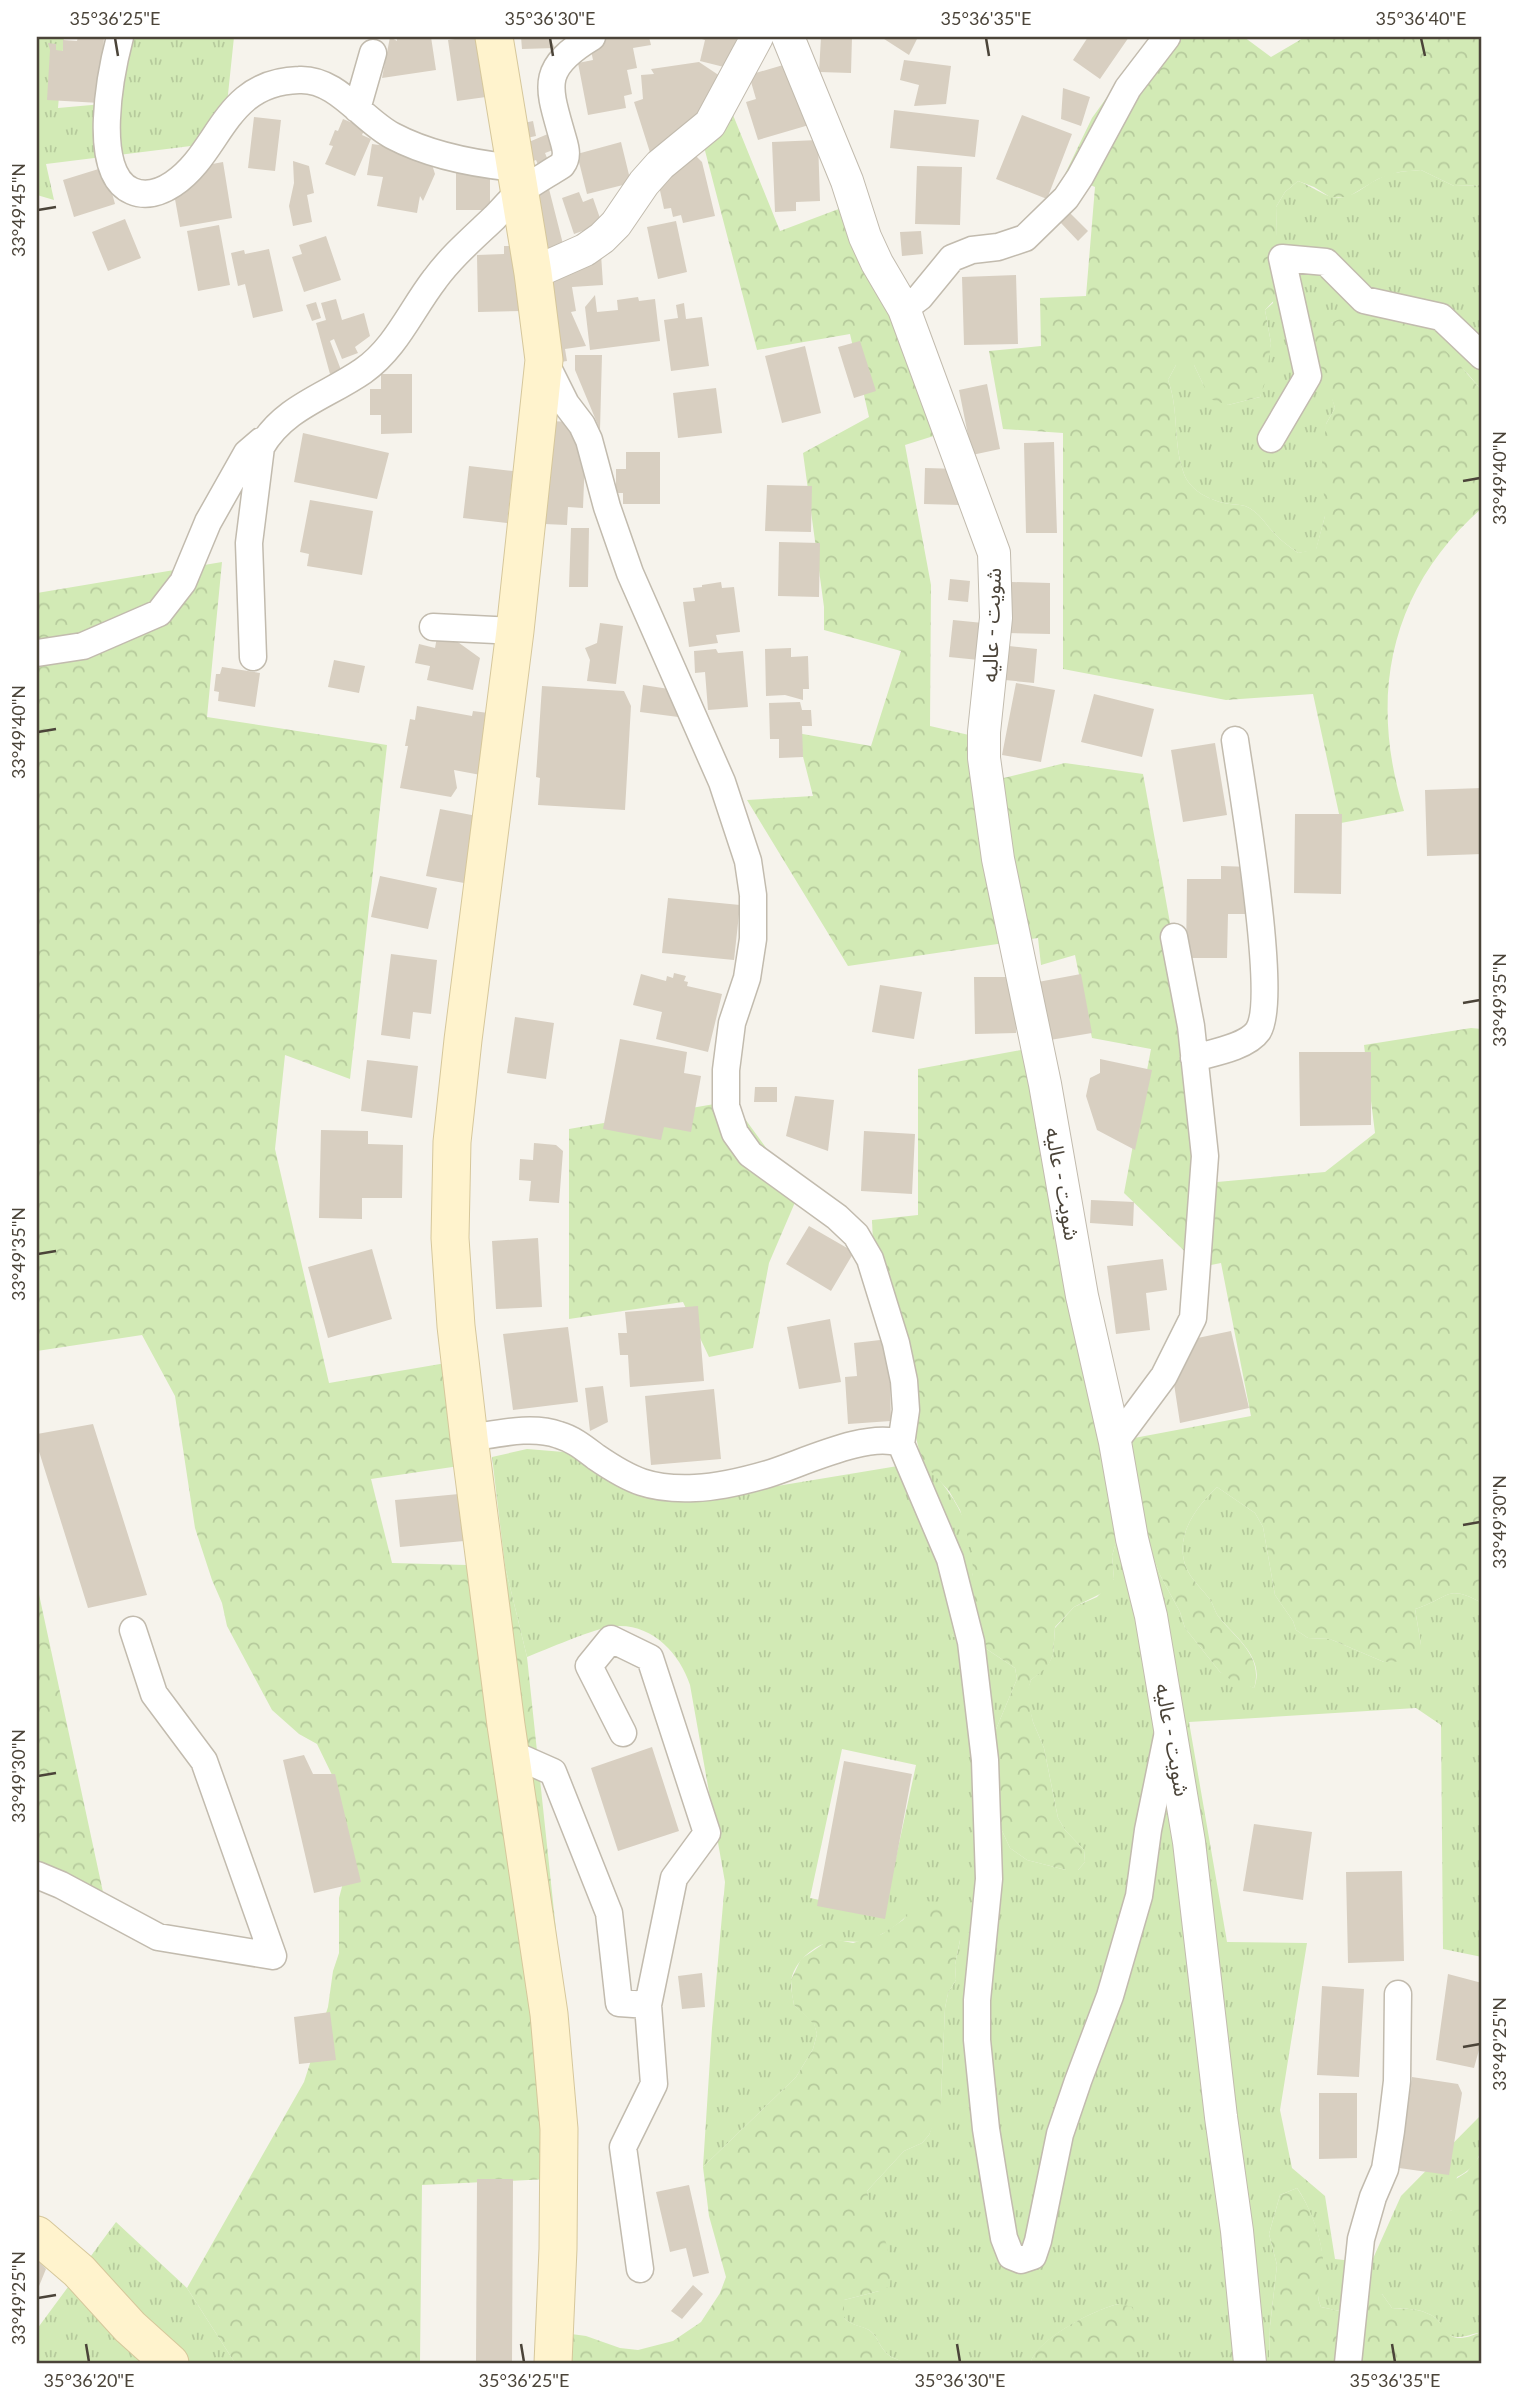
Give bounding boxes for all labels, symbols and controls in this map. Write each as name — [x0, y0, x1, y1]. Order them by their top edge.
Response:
text: 35°36'25"E — [70, 7, 160, 29]
text: 35°36'30"E — [505, 7, 595, 29]
text: 35°36'35"E — [941, 7, 1031, 29]
text: 35°36'40"E — [1376, 7, 1466, 29]
text: 33°49'45"N — [7, 163, 29, 257]
text: 33°49'40"N — [1488, 431, 1510, 525]
street label: شويت - عاليه — [976, 567, 1006, 683]
text: 33°49'40"N — [7, 685, 29, 779]
text: 33°49'35"N — [1488, 953, 1510, 1047]
street label: شويت - عاليه — [1040, 1125, 1086, 1242]
text: 33°49'35"N — [7, 1207, 29, 1301]
text: 33°49'30"N — [1488, 1475, 1510, 1569]
street label: شويت - عاليه — [1150, 1681, 1196, 1798]
text: 33°49'30"N — [7, 1729, 29, 1823]
text: 33°49'25"N — [1488, 1997, 1510, 2091]
text: 33°49'25"N — [7, 2251, 29, 2345]
text: 35°36'20"E — [44, 2369, 134, 2391]
text: 35°36'25"E — [479, 2369, 569, 2391]
text: 35°36'30"E — [915, 2369, 1005, 2391]
text: 35°36'35"E — [1350, 2369, 1440, 2391]

